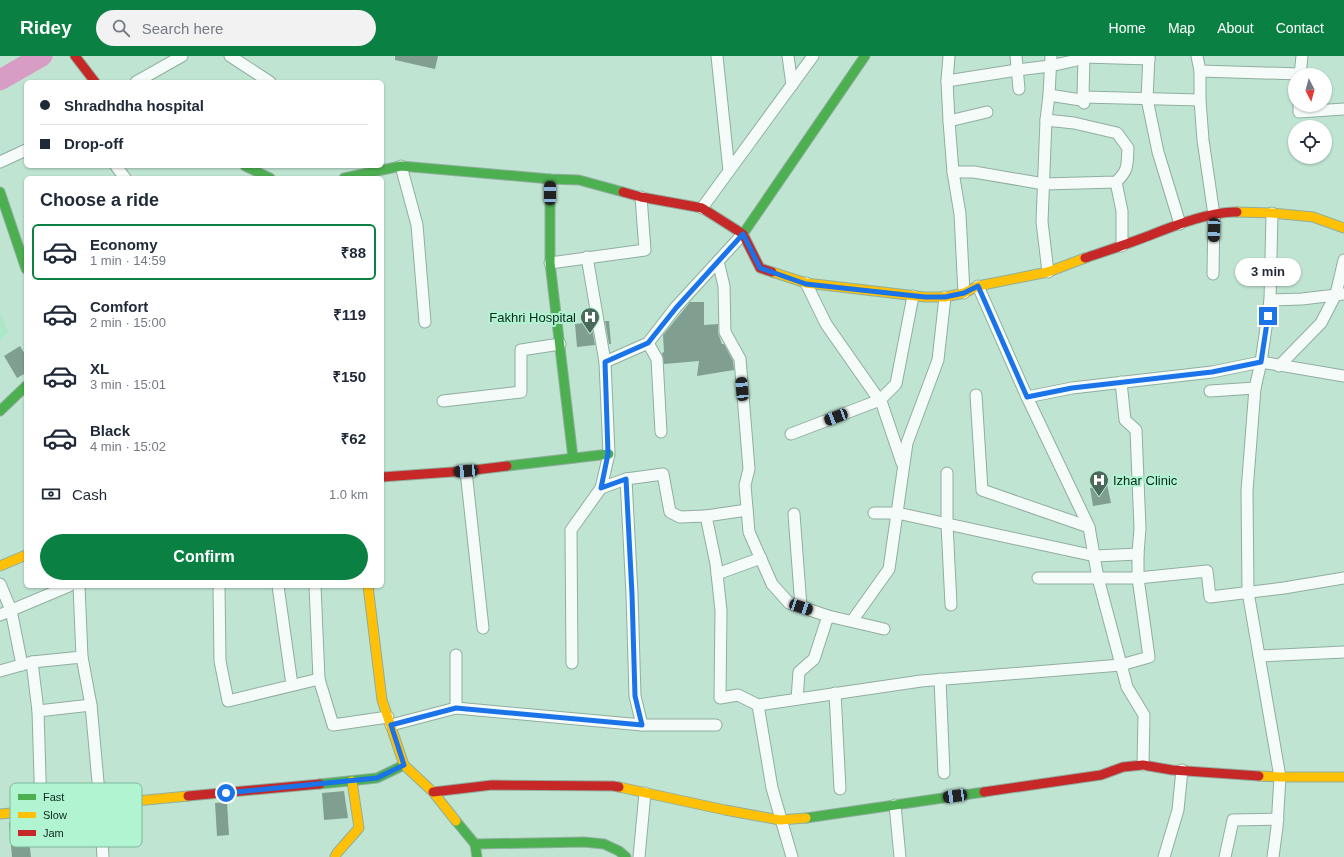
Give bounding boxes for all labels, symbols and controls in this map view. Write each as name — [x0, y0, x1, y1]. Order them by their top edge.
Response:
search box — [96, 10, 376, 46]
text: Ridey — [20, 17, 72, 38]
icon: search — [110, 17, 132, 39]
text: Search here — [142, 20, 223, 37]
text: Home — [1109, 20, 1146, 36]
text: Map — [1168, 20, 1195, 36]
text: About — [1217, 20, 1254, 36]
text: Contact — [1276, 20, 1324, 36]
north arrow — [1288, 68, 1332, 112]
map controls — [1288, 68, 1332, 164]
text: Shradhdha hospital — [64, 97, 204, 114]
button: locate — [1288, 120, 1332, 164]
text: Drop-off — [64, 135, 123, 152]
car — [544, 181, 556, 205]
text: Choose a ride — [40, 190, 159, 210]
car — [1208, 218, 1220, 242]
icon: car — [42, 234, 78, 270]
text: Economy — [90, 236, 158, 253]
text: ₹88 — [341, 244, 366, 261]
text: 1 min · 14:59 — [90, 253, 166, 268]
callout: 3 min — [1235, 258, 1301, 286]
text: 3 min — [1251, 264, 1285, 279]
icon: car — [42, 296, 78, 332]
text: Comfort — [90, 298, 148, 315]
text: ₹119 — [333, 306, 366, 323]
hospital icon: Fakhri Hospital — [579, 306, 601, 334]
route end — [1259, 307, 1277, 325]
place label: Fakhri Hospital — [489, 310, 576, 325]
text: 2 min · 15:00 — [90, 315, 166, 330]
icon: car — [42, 358, 78, 394]
text: XL — [90, 360, 109, 377]
text: ₹150 — [332, 368, 366, 385]
text: 3 min · 15:01 — [90, 377, 166, 392]
car — [735, 377, 749, 401]
car — [823, 407, 849, 427]
icon: car — [42, 420, 78, 456]
text: Black — [90, 422, 130, 439]
text: ₹62 — [341, 430, 366, 447]
text: 4 min · 15:02 — [90, 439, 166, 454]
car — [454, 464, 478, 478]
hospital icon: Izhar Clinic — [1088, 469, 1110, 497]
place label: Izhar Clinic — [1113, 473, 1178, 488]
icon: cash — [40, 483, 62, 505]
text: Cash — [72, 486, 107, 503]
text: 1.0 km — [329, 487, 368, 502]
button: Confirm — [40, 534, 368, 580]
car — [788, 598, 814, 616]
legend — [10, 783, 142, 847]
route start — [217, 784, 235, 802]
car — [942, 788, 968, 804]
text: Fast — [43, 791, 64, 803]
text: Slow — [43, 809, 67, 821]
text: Jam — [43, 827, 64, 839]

